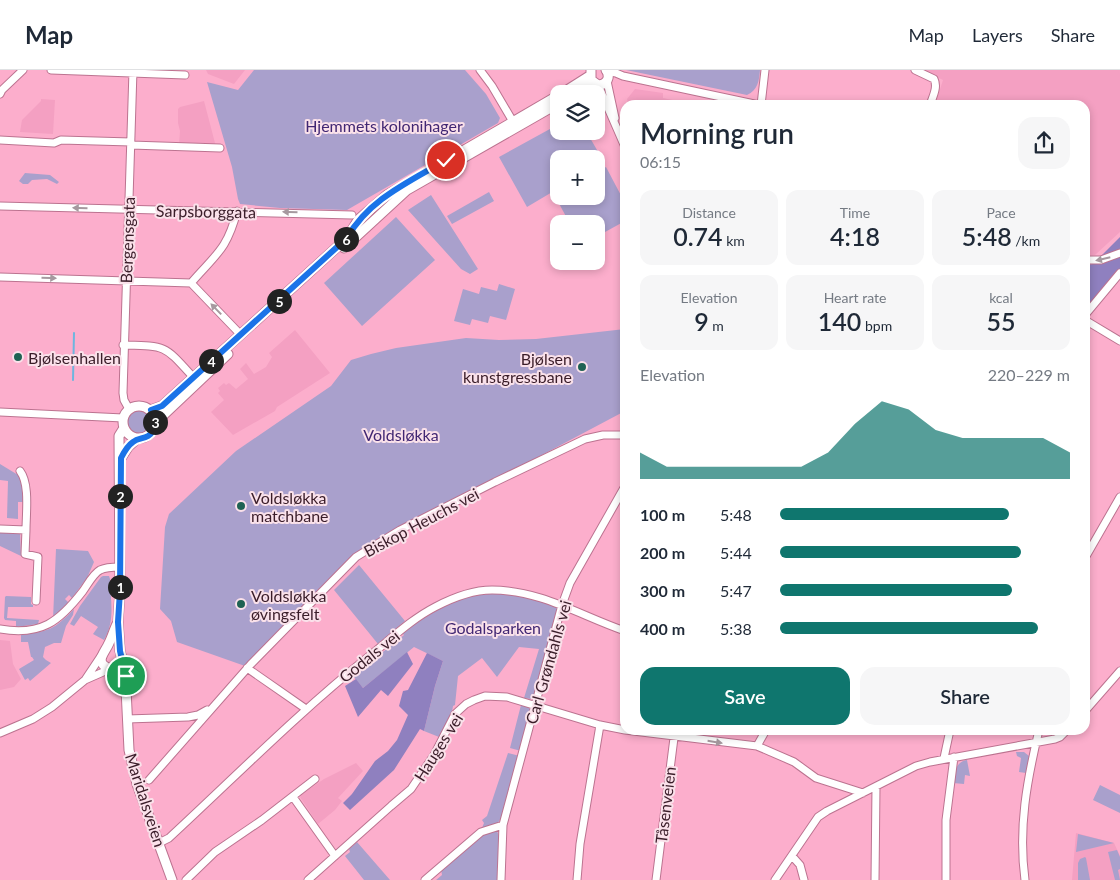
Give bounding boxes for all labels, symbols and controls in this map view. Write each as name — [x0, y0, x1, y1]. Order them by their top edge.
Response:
text: Map — [25, 20, 73, 49]
text: Map — [908, 24, 944, 46]
text: Layers — [972, 24, 1023, 46]
text: Share — [1051, 24, 1095, 46]
map controls — [550, 85, 605, 270]
button: layers — [550, 85, 605, 140]
park label: Hjemmets kolonihager — [305, 116, 463, 135]
text: Morning run — [640, 116, 794, 150]
button: share — [1018, 117, 1070, 169]
pin — [425, 139, 467, 181]
icon: check — [432, 146, 460, 174]
button: + — [550, 150, 605, 205]
text: 06:15 — [640, 152, 681, 171]
street label: Bergensgata — [116, 196, 138, 284]
street label: Sarpsborggata — [156, 201, 256, 221]
one-way arrow — [72, 204, 88, 212]
text: Distance — [682, 204, 736, 221]
text: Time — [840, 204, 870, 221]
text: Pace — [986, 204, 1016, 221]
one-way arrow — [282, 208, 298, 216]
button: − — [550, 215, 605, 270]
text: 0.74 — [673, 221, 723, 251]
text: 4:18 — [830, 221, 880, 251]
text: 5:48 — [962, 221, 1012, 251]
pin: 6 — [334, 226, 358, 252]
text: 6 — [342, 231, 351, 248]
text: km — [723, 232, 745, 249]
text: /km — [1012, 232, 1040, 249]
one-way arrow — [1095, 255, 1110, 263]
one-way arrow — [41, 275, 57, 283]
pin: 5 — [266, 288, 292, 314]
text: Elevation — [681, 289, 737, 306]
text: Heart rate — [824, 289, 886, 306]
text: kcal — [989, 289, 1013, 306]
text: 5 — [275, 293, 284, 310]
one-way arrow — [210, 303, 222, 315]
text: 9 — [694, 306, 709, 336]
text: 140 — [818, 306, 861, 336]
text: 55 — [986, 306, 1016, 336]
text: m — [709, 317, 724, 334]
text: bpm — [861, 317, 892, 334]
place label: Bjølsenhallen — [28, 348, 121, 367]
pin: 4 — [198, 348, 224, 374]
place label: Bjølsen kunstgressbane — [463, 349, 572, 386]
marker: Bjølsenhallen — [12, 351, 24, 363]
text: 4 — [207, 353, 216, 370]
marker: Bjølsen kunstgressbane — [576, 361, 588, 373]
text: Elevation — [640, 365, 705, 384]
text: 220–229 m — [988, 365, 1070, 384]
pin: 3 — [142, 410, 168, 434]
text: 3 — [151, 414, 160, 431]
park label: Voldsløkka — [363, 425, 439, 444]
pin: 2 — [108, 484, 132, 508]
street label: Biskop Heuchs vei — [360, 484, 482, 560]
text: 2 — [116, 488, 125, 505]
place label: Voldsløkka matchbane — [251, 488, 329, 525]
marker: Voldsløkka matchbane — [235, 500, 247, 512]
text: 100 m — [640, 505, 685, 524]
text: 5:48 — [720, 505, 752, 524]
text: 200 m — [640, 543, 685, 562]
text: 5:44 — [720, 543, 752, 562]
pin: 1 — [108, 574, 132, 600]
text: 1 — [116, 579, 125, 596]
text: 300 m — [640, 581, 685, 600]
text: 5:47 — [720, 581, 752, 600]
place label: Voldsløkka øvingsfelt — [251, 586, 326, 623]
marker: Voldsløkka øvingsfelt — [235, 598, 247, 610]
street label: Carl Grøndahls vei — [521, 598, 575, 726]
park label: Godalsparken — [445, 618, 541, 637]
text: 400 m — [640, 619, 685, 638]
text: 5:38 — [720, 619, 752, 638]
street label: Godals vei — [335, 626, 403, 686]
pin — [105, 655, 147, 697]
icon: arrive — [112, 662, 140, 690]
button: Save — [640, 667, 850, 725]
button: Share — [860, 667, 1070, 725]
street label: Hauges vei — [410, 710, 466, 784]
one-way arrow — [708, 738, 724, 746]
street label: Maridalsveien — [122, 751, 170, 849]
street label: Tåsenveien — [651, 765, 679, 845]

